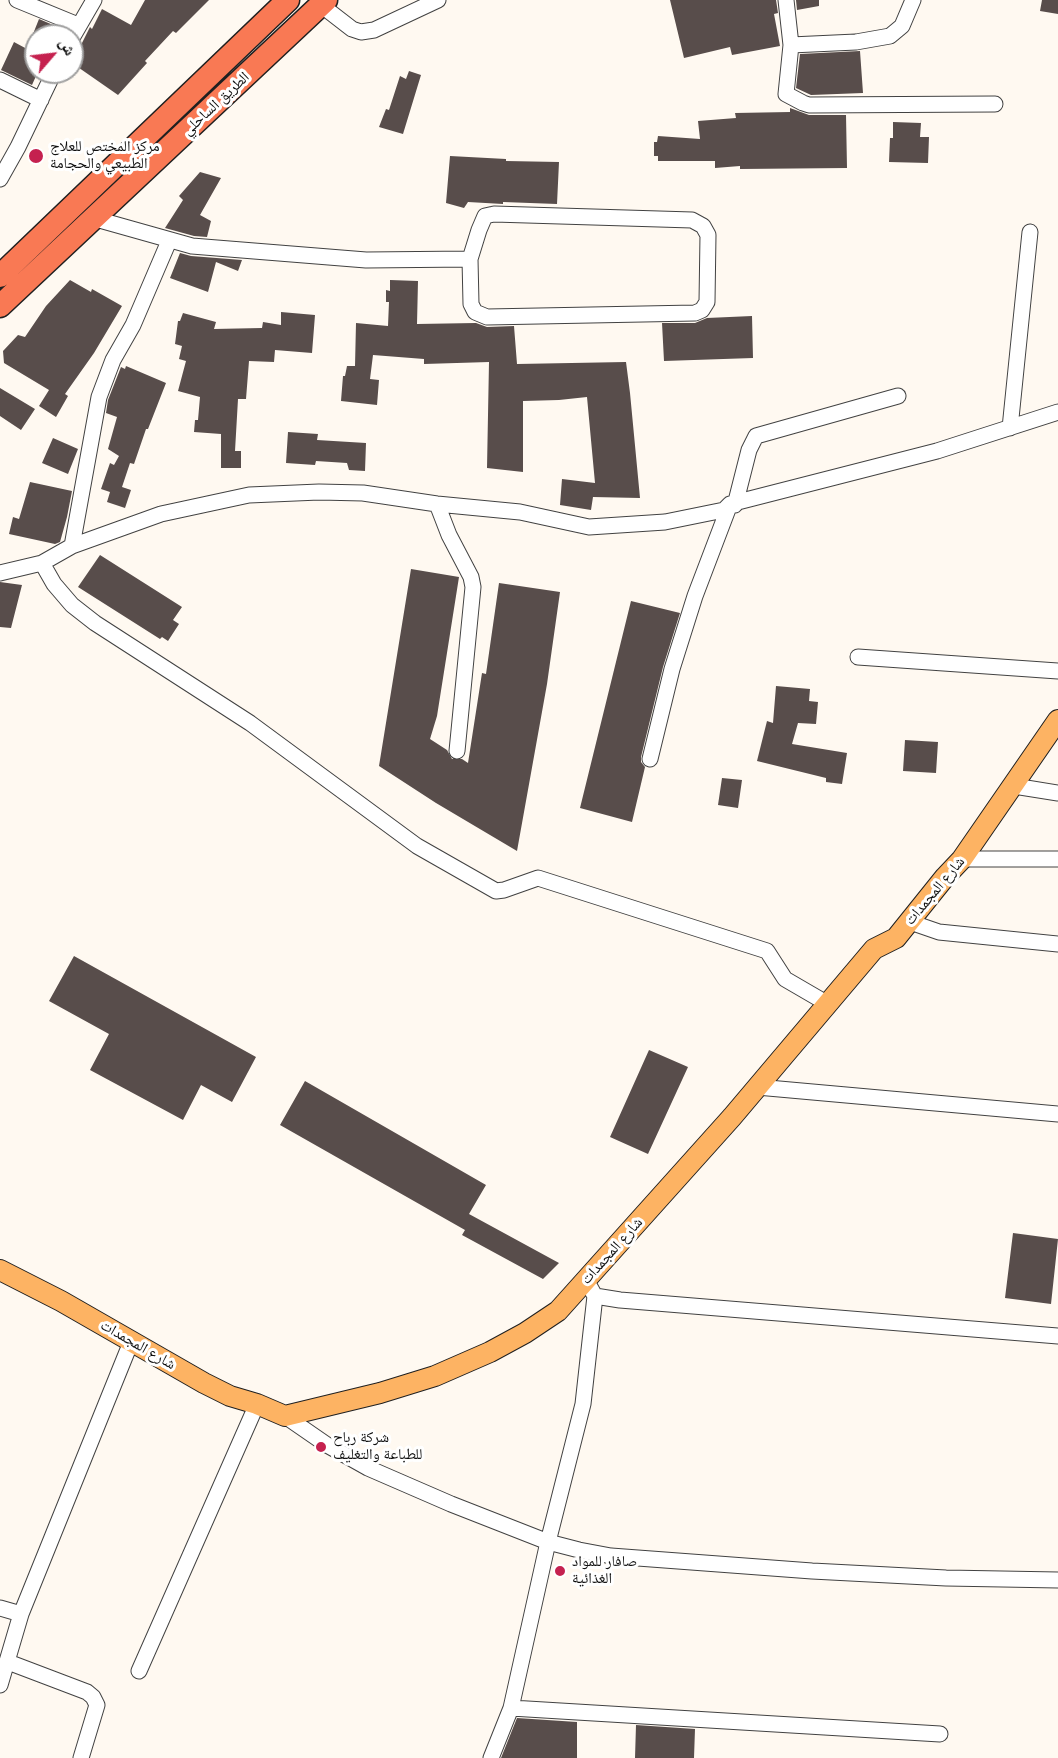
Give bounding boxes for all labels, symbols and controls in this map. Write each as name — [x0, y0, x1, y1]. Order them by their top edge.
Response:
north arrow — [24, 24, 84, 84]
text: ش — [54, 34, 82, 59]
street label: الطريق الساحلي — [179, 68, 253, 140]
place label: مركز المختص للعلاج الطبيعي والحجامة — [50, 138, 160, 173]
marker: مركز المختص للعلاج الطبيعي والحجامة — [27, 147, 45, 165]
street label: شارع المجمدات — [901, 853, 969, 929]
street label: شارع المجمدات — [577, 1214, 647, 1288]
street label: شارع المجمدات — [97, 1316, 179, 1374]
place label: شركة رباح للطباعة والتغليف — [333, 1429, 422, 1464]
marker: شركة رباح للطباعة والتغليف — [314, 1440, 328, 1454]
place label: صافار للمواد الغذائية — [572, 1553, 637, 1588]
marker: صافار للمواد الغذائية — [553, 1564, 567, 1578]

